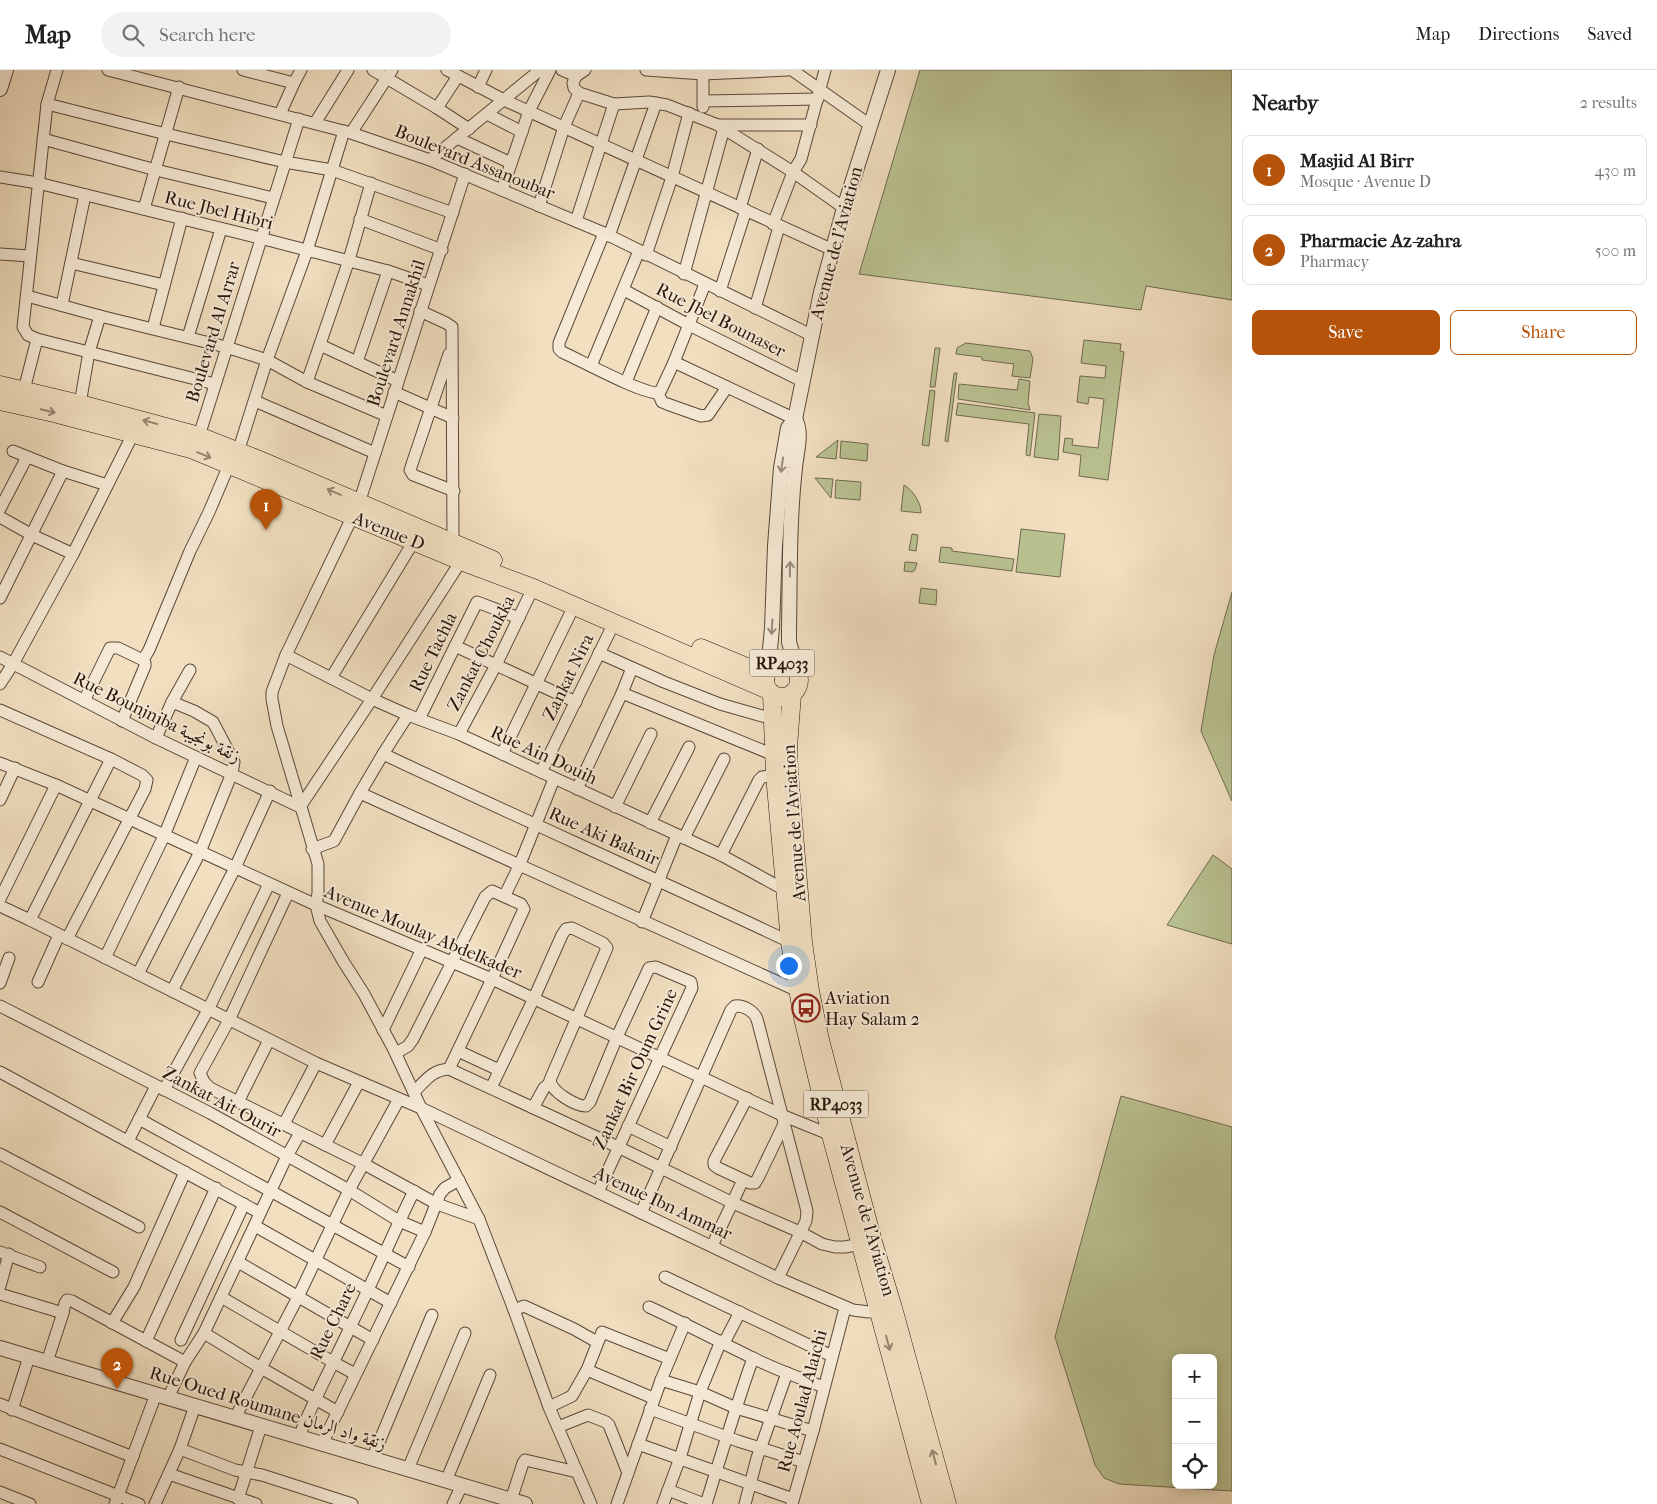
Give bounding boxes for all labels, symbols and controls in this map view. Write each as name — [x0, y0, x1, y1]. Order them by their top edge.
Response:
search box — [101, 12, 451, 57]
text: Map — [25, 21, 71, 49]
icon: search — [119, 21, 147, 49]
text: Search here — [159, 24, 255, 46]
text: Map — [1416, 24, 1450, 45]
text: Directions — [1478, 24, 1559, 45]
text: Saved — [1587, 24, 1632, 45]
text: Nearby — [1252, 91, 1318, 115]
text: 2 results — [1580, 93, 1637, 112]
street label: Boulevard Assanoubar — [392, 121, 558, 204]
text: Masjid Al Birr — [1300, 150, 1414, 172]
text: 1 — [1266, 161, 1272, 180]
text: 430 m — [1594, 161, 1636, 180]
street label: Avenue de l'Aviation — [806, 164, 867, 323]
text: Mosque · Avenue D — [1300, 172, 1431, 191]
street label: Rue Jbel Hibri — [162, 187, 276, 234]
text: Pharmacie Az-zahra — [1300, 230, 1461, 252]
text: 2 — [1265, 241, 1273, 260]
text: 500 m — [1595, 241, 1636, 260]
text: Pharmacy — [1300, 252, 1369, 271]
street label: Boulevard Annakhil — [363, 257, 430, 409]
street label: Boulevard Al Arrar — [182, 259, 245, 405]
street label: Rue Jbel Bounaser — [653, 279, 789, 362]
button: Save — [1252, 310, 1440, 355]
button: Share — [1450, 310, 1637, 355]
one-way arrow — [39, 407, 55, 416]
one-way arrow — [142, 417, 158, 426]
one-way arrow — [196, 450, 211, 460]
one-way arrow — [777, 456, 787, 472]
one-way arrow — [327, 487, 342, 497]
pin: 1 — [250, 489, 282, 530]
street label: Avenue D — [349, 507, 428, 555]
one-way arrow — [785, 562, 795, 578]
street label: Zankat Choukka — [443, 591, 520, 715]
street label: Rue Tachla — [405, 608, 462, 695]
one-way arrow — [767, 619, 776, 635]
street label: Zankat Nira — [539, 630, 599, 724]
road number: RP4033 — [750, 650, 814, 676]
street label: Rue Bounjniba زنقة بونجيبة — [70, 668, 244, 767]
street label: Rue Ain Douih — [487, 722, 600, 789]
street label: Avenue de l'Aviation — [778, 743, 811, 903]
street label: Rue Aki Baknir — [545, 803, 662, 870]
street label: Avenue Moulay Abdelkader — [320, 881, 525, 984]
your location — [776, 953, 802, 979]
street label: Zankat Bir Oum Grine — [589, 985, 682, 1153]
place label: Aviation Hay Salam 2 — [824, 988, 920, 1030]
bus stop icon: Aviation Hay Salam 2 — [791, 993, 821, 1023]
street label: Zankat Ait Ourir — [159, 1062, 285, 1143]
road number: RP4033 — [804, 1091, 868, 1118]
street label: Avenue de l'Aviation — [835, 1141, 899, 1299]
street label: Avenue Ibn Ammar — [589, 1162, 736, 1245]
street label: Rue Chare — [306, 1279, 361, 1363]
street label: Rue Aoulad Alaichi — [773, 1327, 832, 1475]
one-way arrow — [884, 1334, 893, 1350]
pin: 2 — [101, 1348, 133, 1389]
map controls — [1172, 1354, 1217, 1489]
button: + — [1172, 1354, 1217, 1399]
street label: Rue Oued Roumane زنقة واد الرمان — [147, 1362, 389, 1455]
button: − — [1172, 1399, 1217, 1444]
button: locate — [1172, 1444, 1217, 1489]
one-way arrow — [928, 1449, 938, 1465]

